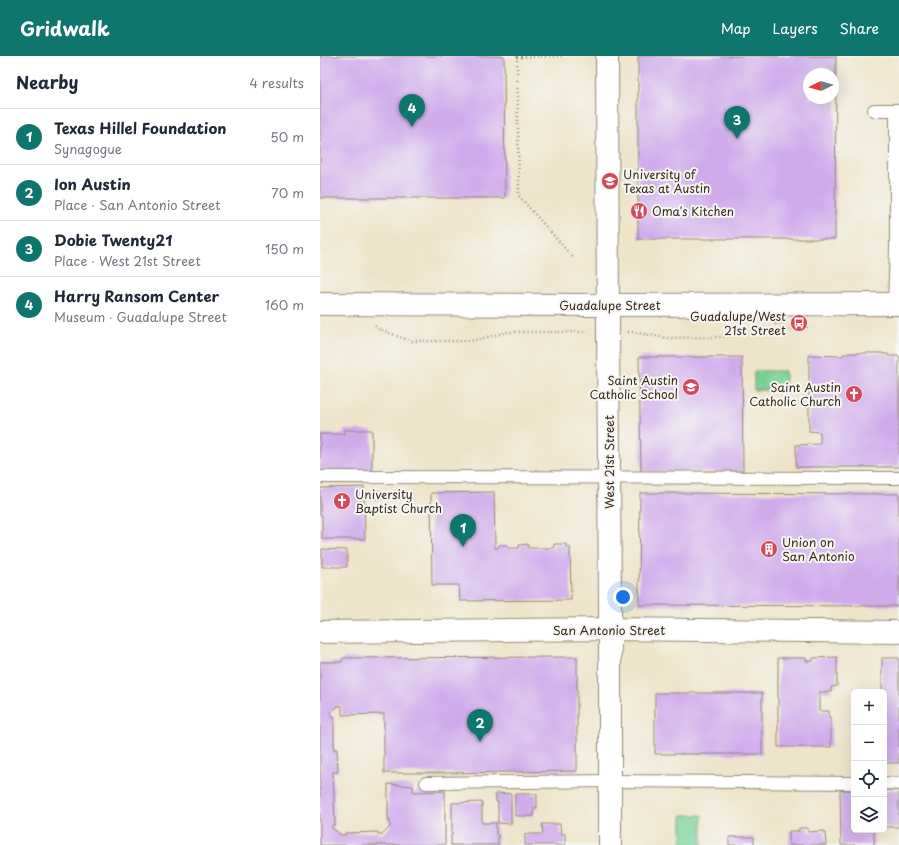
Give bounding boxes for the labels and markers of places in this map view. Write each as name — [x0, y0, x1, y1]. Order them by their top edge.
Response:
pin: 4 — [399, 94, 425, 127]
pin: 3 — [724, 106, 750, 139]
place label: University of Texas at Austin — [623, 165, 710, 197]
school or university icon: University of Texas at Austin — [600, 171, 620, 191]
restaurant icon: Oma's Kitchen — [629, 201, 649, 221]
place label: Oma's Kitchen — [652, 202, 734, 220]
place label: Guadalupe/West 21st Street — [690, 307, 786, 339]
bus stop icon: Guadalupe/West 21st Street — [789, 313, 809, 333]
place label: Saint Austin Catholic School — [589, 371, 678, 403]
school or university icon: Saint Austin Catholic School — [681, 377, 701, 397]
place label: Saint Austin Catholic Church — [749, 378, 841, 410]
church icon: Saint Austin Catholic Church — [844, 384, 864, 404]
place label: University Baptist Church — [355, 485, 442, 517]
church icon: University Baptist Church — [332, 491, 352, 511]
pin: 1 — [450, 514, 476, 547]
place label: Union on San Antonio — [782, 533, 855, 565]
building icon: Union on San Antonio — [759, 539, 779, 559]
pin: 2 — [467, 709, 493, 742]

